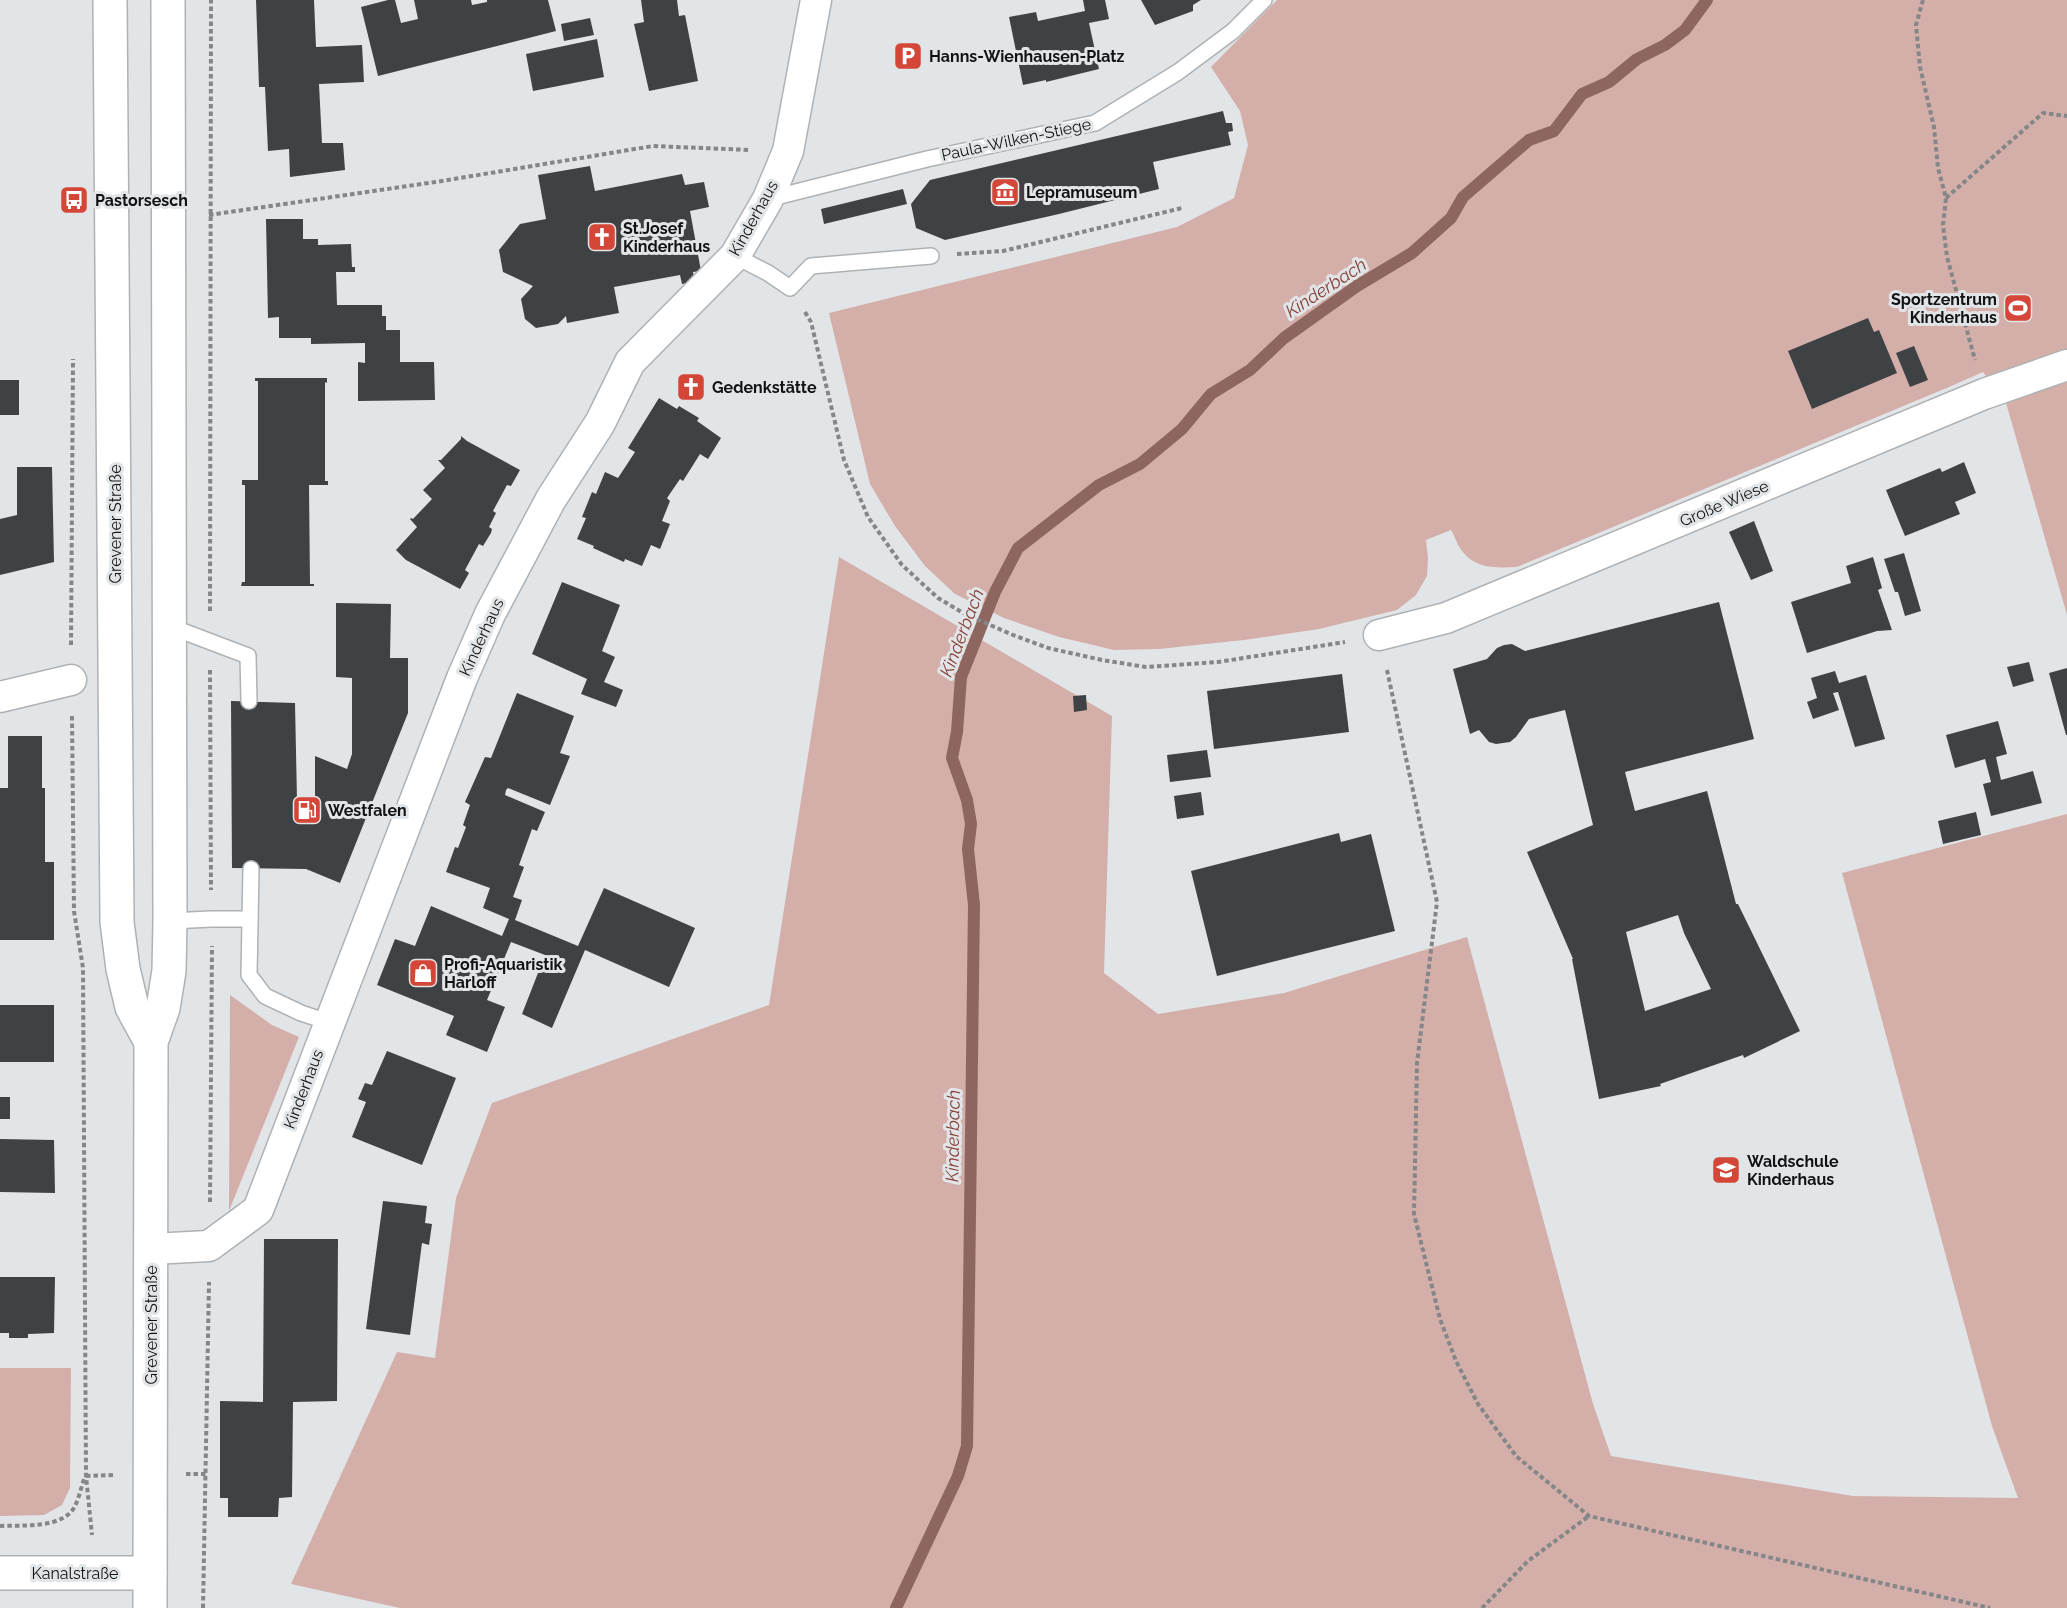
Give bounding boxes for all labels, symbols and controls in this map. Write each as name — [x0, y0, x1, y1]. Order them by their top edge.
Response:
parking icon: Hanns-Wienhausen-Platz — [892, 40, 924, 72]
place label: Hanns-Wienhausen-Platz — [929, 47, 1124, 66]
street label: Paula-Wilken-Stiege — [940, 114, 1093, 165]
museum icon: Lepramuseum — [989, 176, 1021, 208]
street label: Kinderhaus — [725, 177, 782, 259]
place label: Lepramuseum — [1026, 183, 1137, 202]
bus stop icon: Pastorsesch — [58, 184, 90, 216]
place label: Pastorsesch — [95, 191, 188, 210]
place label: St.Josef Kinderhaus — [623, 219, 710, 256]
church icon: St.Josef Kinderhaus — [586, 221, 618, 253]
water label: Kinderbach — [1281, 254, 1370, 322]
place label: Sportzentrum Kinderhaus — [1891, 290, 1997, 327]
sports icon: Sportzentrum Kinderhaus — [2002, 292, 2034, 324]
church icon: Gedenkstätte — [675, 371, 707, 403]
place label: Gedenkstätte — [712, 378, 817, 397]
street label: Grevener Straße — [106, 464, 125, 584]
street label: Große Wiese — [1677, 476, 1772, 531]
water label: Kinderbach — [935, 586, 988, 680]
street label: Kinderhaus — [455, 595, 508, 679]
fuel station icon: Westfalen — [291, 794, 323, 826]
place label: Westfalen — [328, 801, 407, 820]
place label: Profi-Aquaristik Harloff — [444, 955, 563, 992]
shop icon: Profi-Aquaristik Harloff — [407, 957, 439, 989]
street label: Kinderhaus — [280, 1047, 327, 1131]
water label: Kinderbach — [941, 1090, 964, 1182]
place label: Waldschule Kinderhaus — [1747, 1152, 1839, 1189]
school or university icon: Waldschule Kinderhaus — [1710, 1154, 1742, 1186]
street label: Grevener Straße — [142, 1265, 161, 1385]
street label: Kanalstraße — [31, 1564, 119, 1583]

